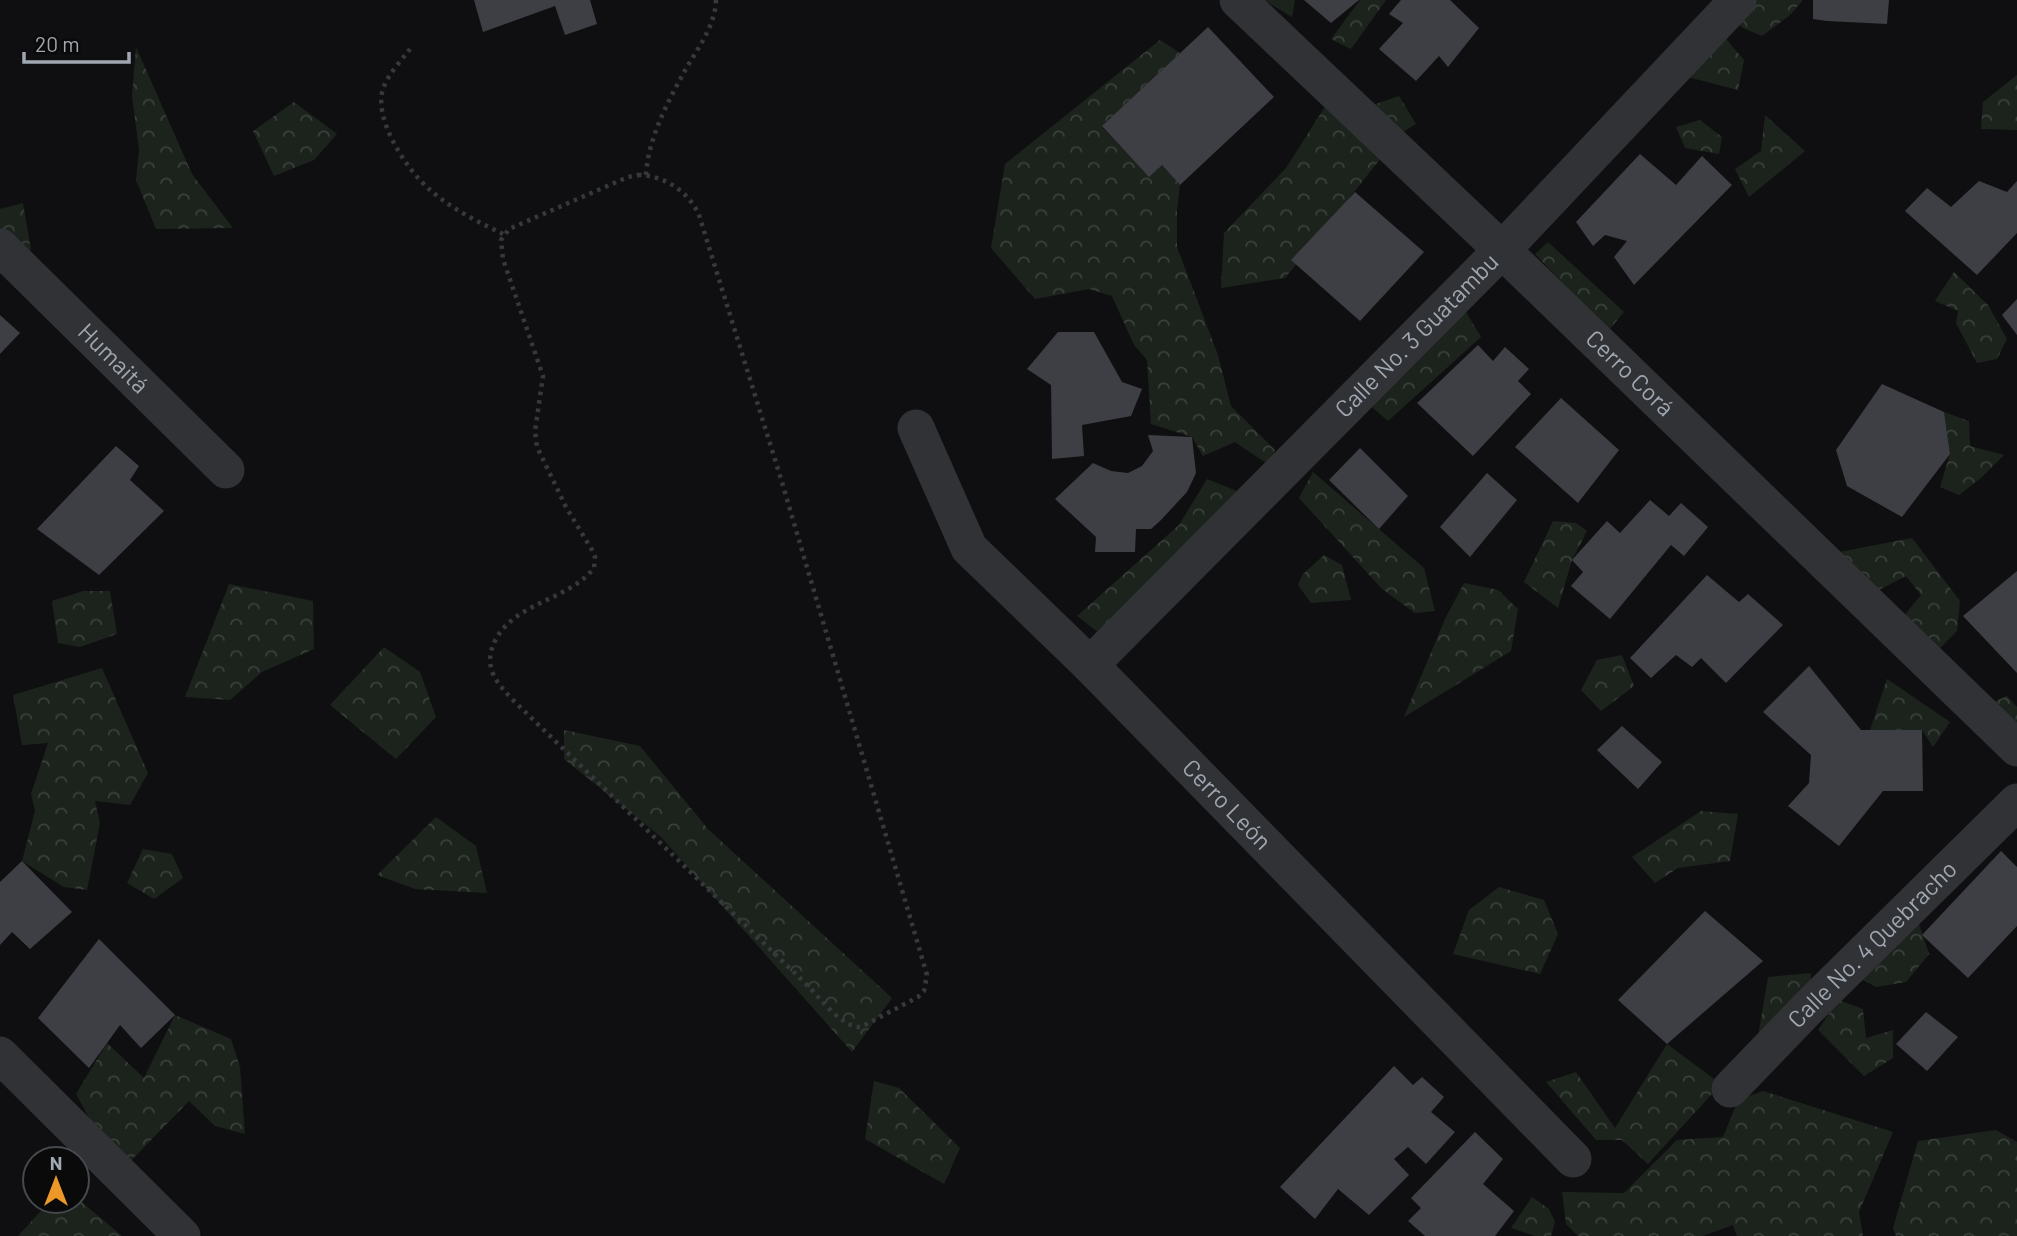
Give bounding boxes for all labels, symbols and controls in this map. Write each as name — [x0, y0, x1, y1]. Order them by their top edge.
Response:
scale bar — [24, 21, 130, 65]
text: 20 m — [35, 31, 80, 56]
street label: Calle No. 3 Guatambu — [1328, 246, 1504, 423]
street label: Humaitá — [73, 316, 156, 399]
street label: Cerro Corá — [1581, 323, 1681, 421]
street label: Cerro León — [1177, 753, 1278, 855]
street label: Calle No. 4 Quebracho — [1781, 854, 1962, 1033]
north arrow — [21, 1145, 91, 1215]
text: N — [50, 1151, 62, 1174]

